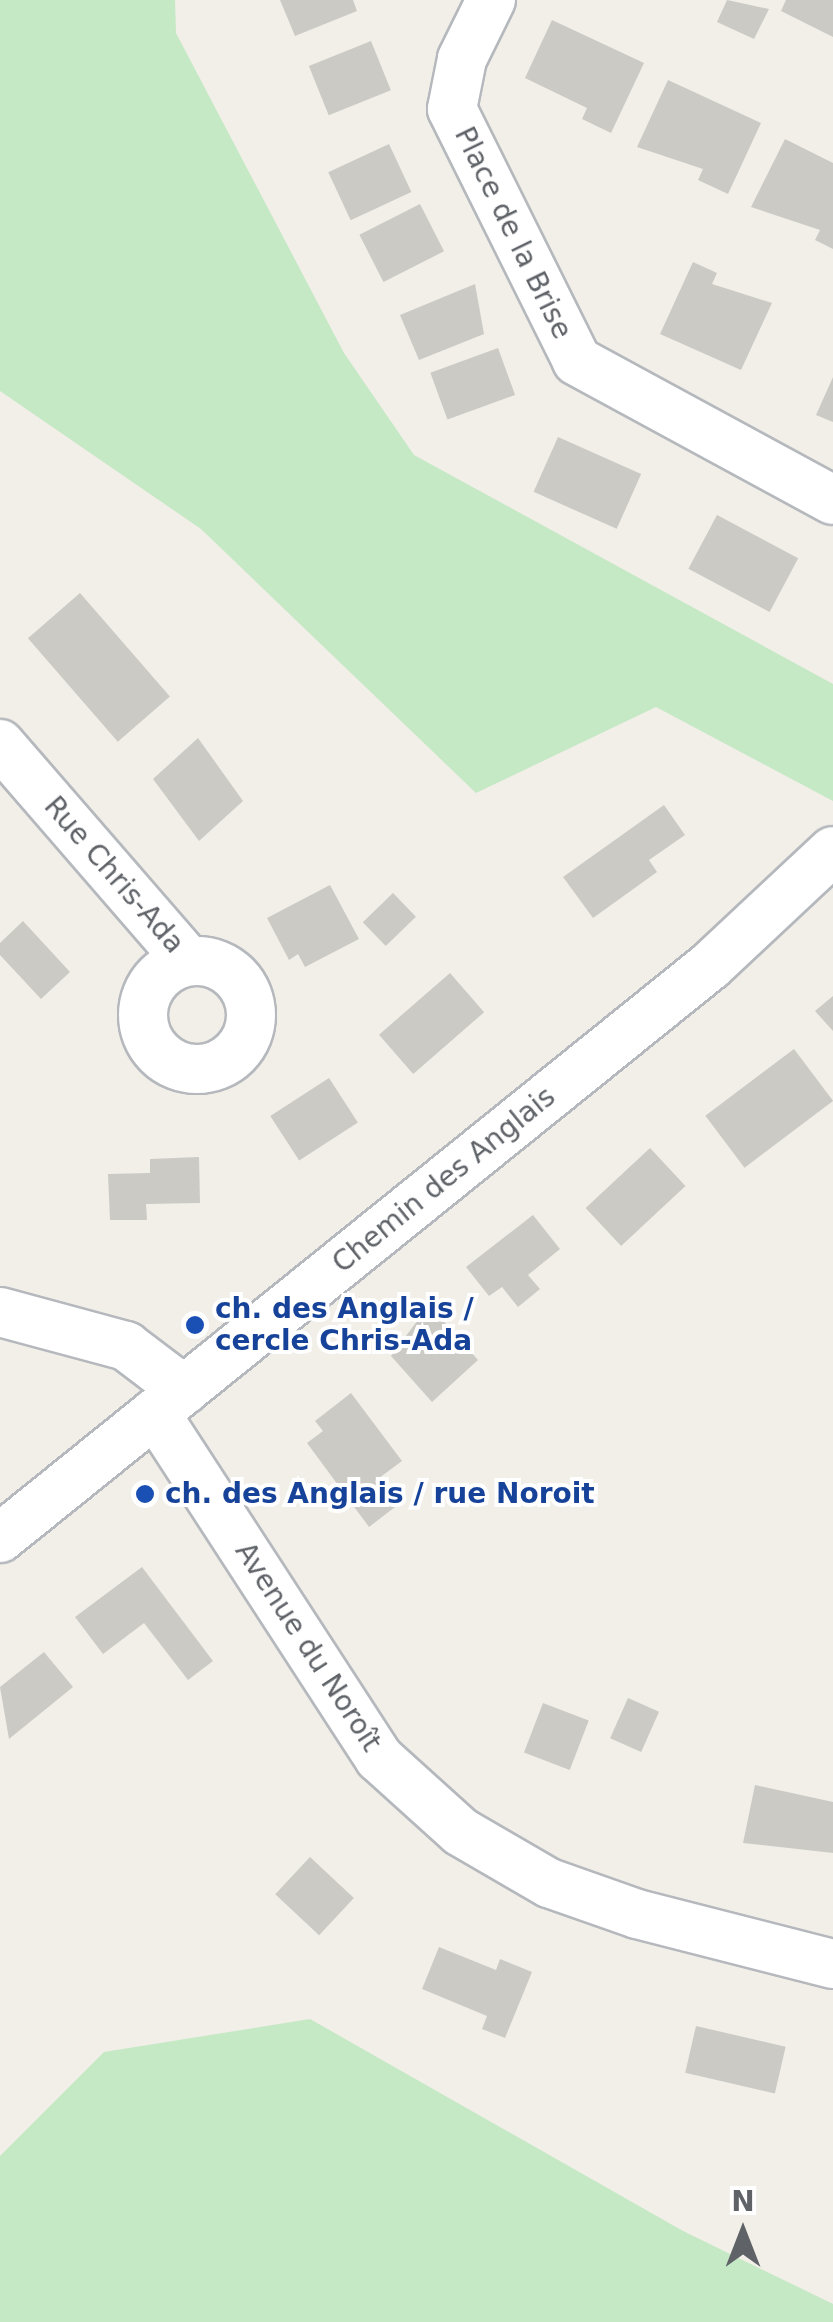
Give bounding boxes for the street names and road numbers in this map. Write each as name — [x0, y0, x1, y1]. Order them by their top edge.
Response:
street label: Place de la Brise — [447, 122, 579, 344]
street label: Rue Chris-Ada — [37, 790, 191, 960]
street label: Chemin des Anglais — [326, 1080, 562, 1280]
street label: Avenue du Noroît — [228, 1536, 388, 1758]

